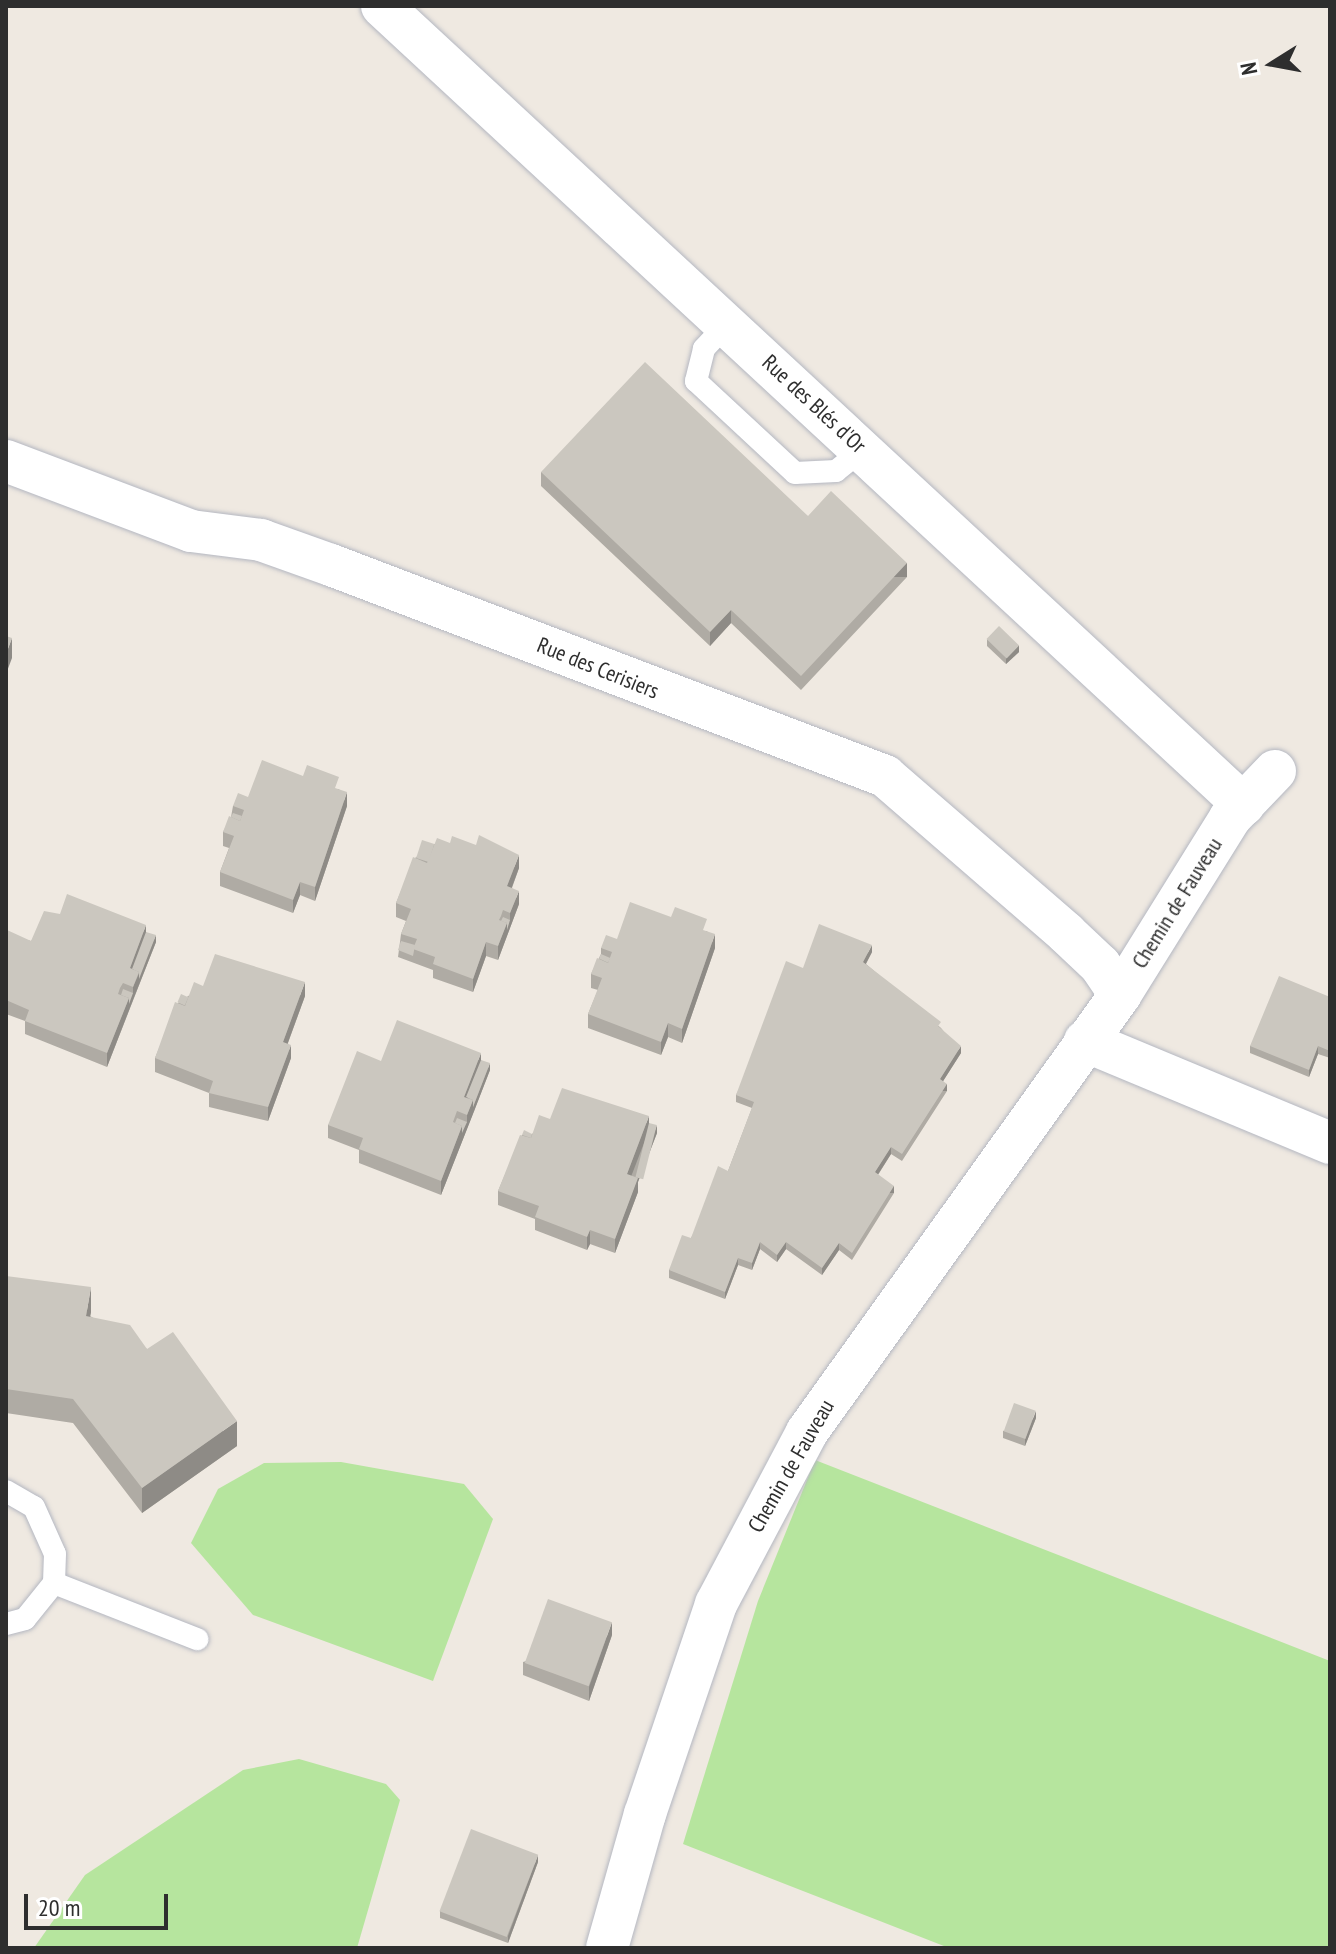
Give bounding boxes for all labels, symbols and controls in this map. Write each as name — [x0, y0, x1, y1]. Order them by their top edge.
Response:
north arrow — [1232, 24, 1312, 104]
text: N — [1234, 60, 1263, 77]
street label: Rue des Blés d'Or — [757, 349, 871, 459]
street label: Rue des Cerisiers — [533, 632, 663, 704]
street label: Chemin de Fauveau — [1126, 833, 1228, 973]
street label: Chemin de Fauveau — [742, 1395, 840, 1537]
scale bar — [28, 1878, 172, 1928]
text: 20 m — [38, 1892, 80, 1923]

